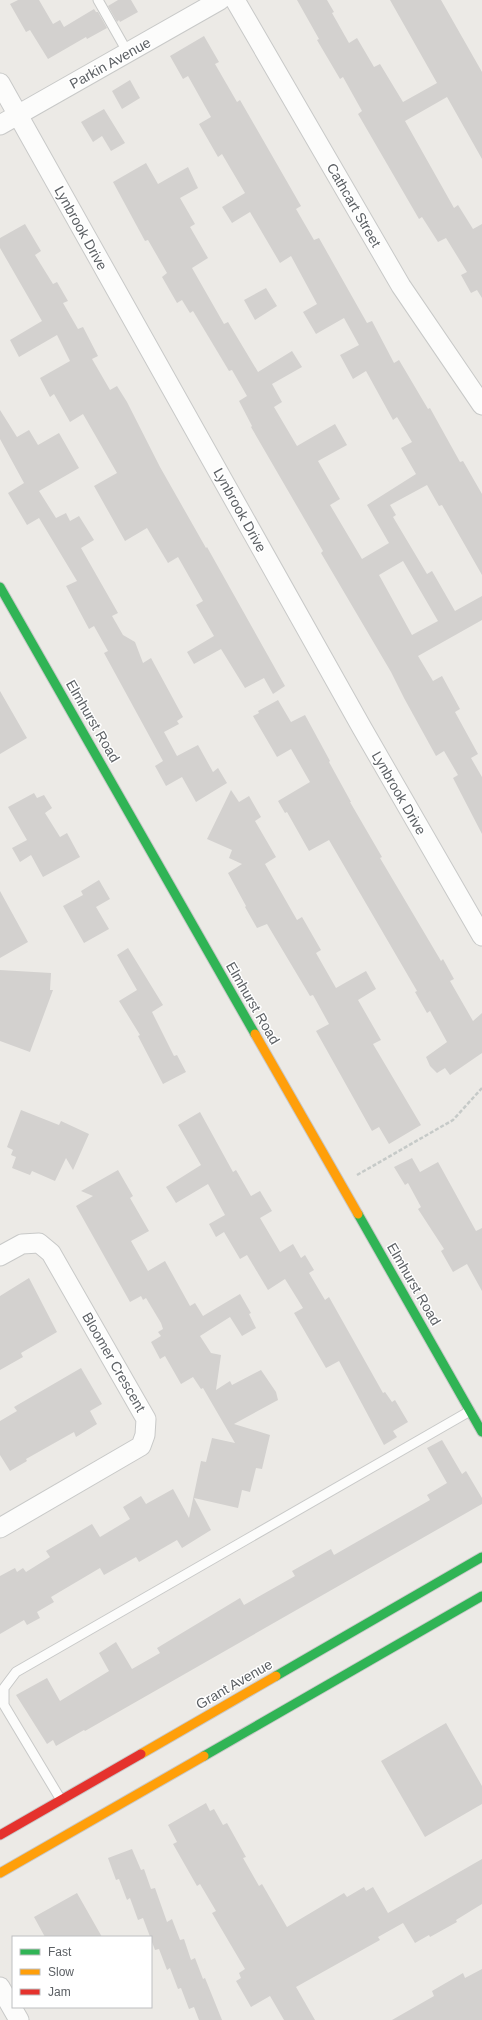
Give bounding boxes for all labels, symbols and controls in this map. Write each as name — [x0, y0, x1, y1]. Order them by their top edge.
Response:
street label: Parkin Avenue — [67, 34, 153, 92]
street label: Cathcart Street — [324, 160, 385, 250]
street label: Lynbrook Drive — [51, 183, 111, 273]
street label: Lynbrook Drive — [210, 465, 270, 555]
street label: Elmhurst Road — [63, 677, 123, 765]
street label: Lynbrook Drive — [369, 748, 429, 838]
street label: Elmhurst Road — [223, 959, 283, 1047]
street label: Elmhurst Road — [384, 1240, 444, 1328]
street label: Bloomer Crescent — [79, 1309, 149, 1415]
street label: Grant Avenue — [193, 1656, 275, 1712]
legend — [12, 1936, 152, 2008]
text: Fast — [48, 1945, 72, 1959]
text: Slow — [48, 1965, 74, 1979]
text: Jam — [48, 1985, 71, 1999]

